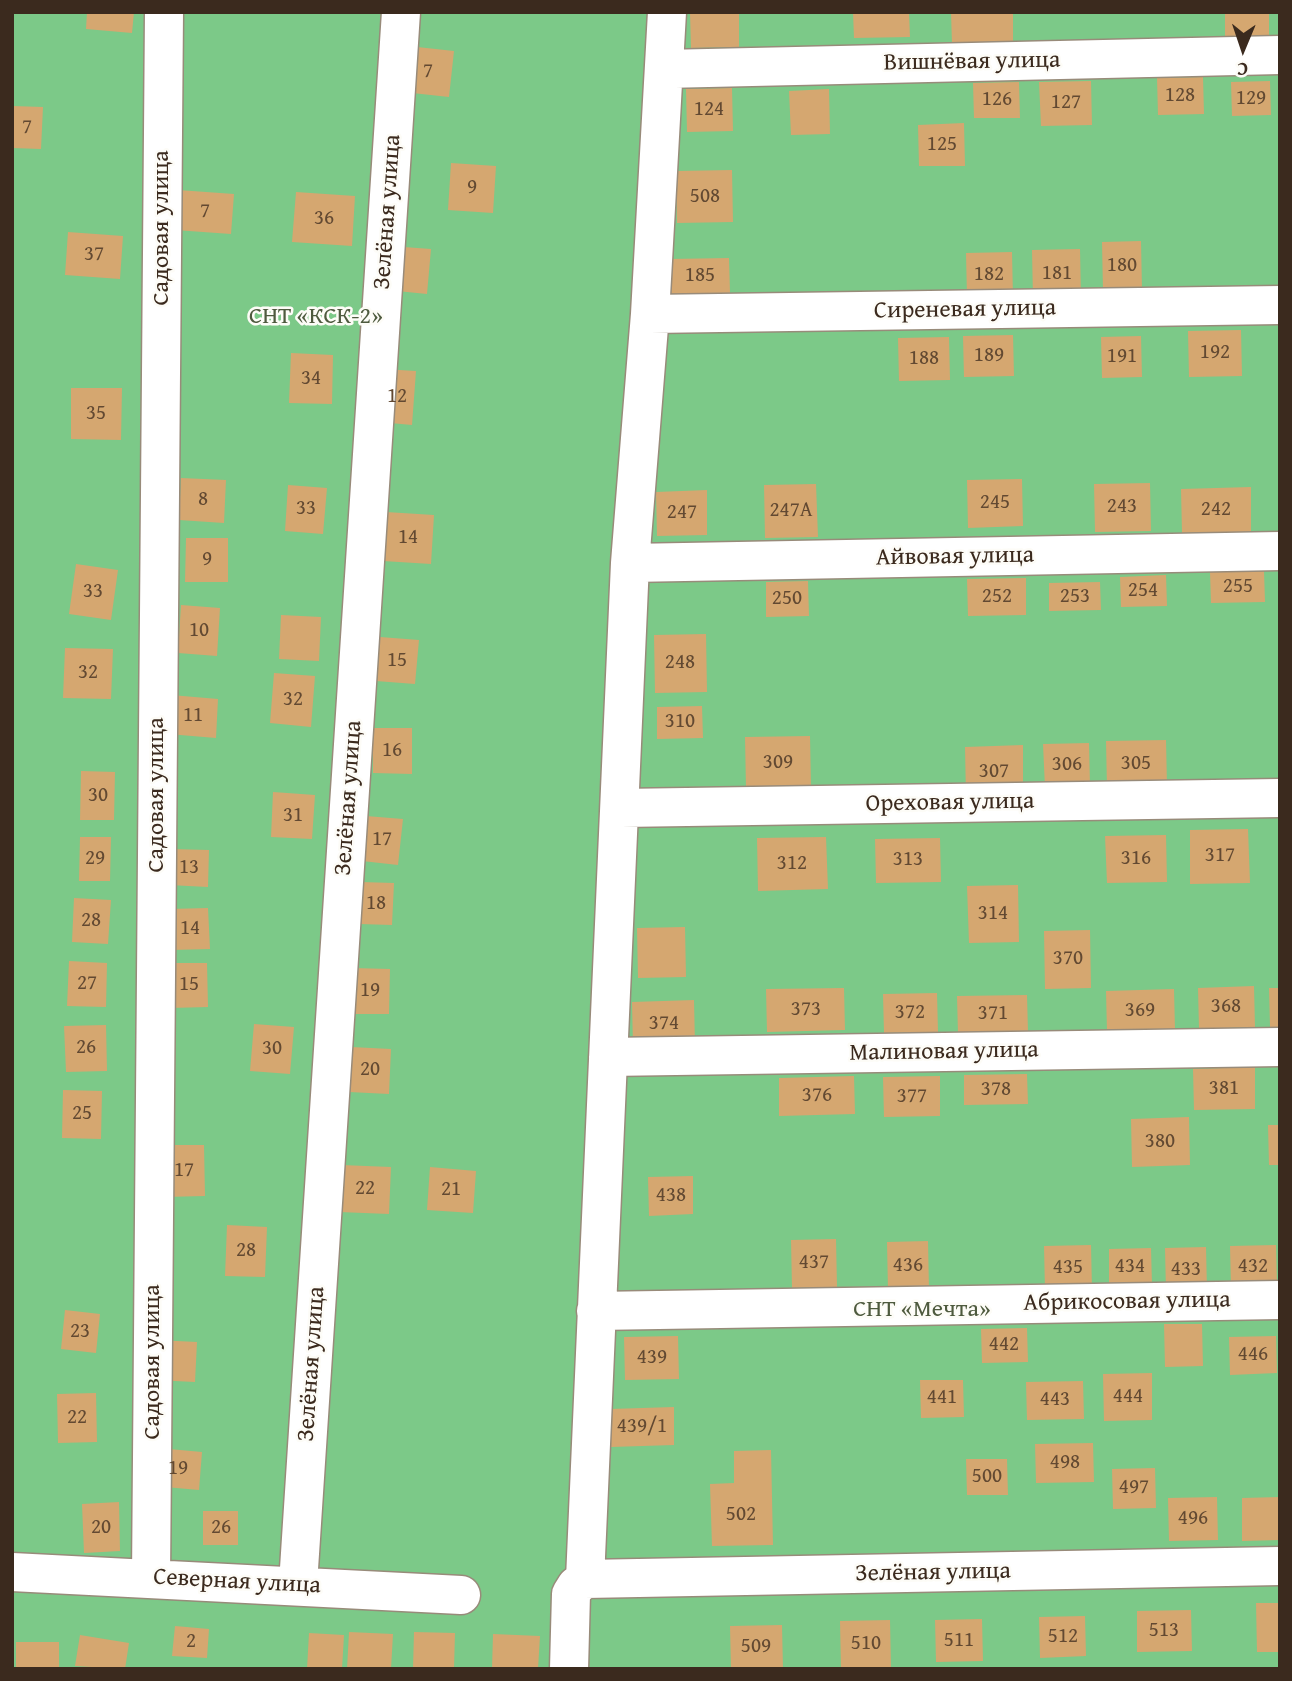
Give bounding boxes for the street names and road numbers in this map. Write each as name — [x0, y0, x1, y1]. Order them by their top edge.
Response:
street label: Вишнёвая улица — [883, 46, 1061, 78]
street label: Зелёная улица — [368, 133, 408, 291]
street label: Садовая улица — [148, 150, 176, 306]
street label: Сиреневая улица — [874, 294, 1056, 326]
street label: Айвовая улица — [876, 541, 1034, 573]
street label: Садовая улица — [143, 717, 171, 873]
street label: Зелёная улица — [329, 719, 369, 877]
street label: Ореховая улица — [865, 787, 1035, 819]
street label: Малиновая улица — [849, 1036, 1039, 1068]
street label: Садовая улица — [139, 1284, 167, 1440]
street label: Зелёная улица — [292, 1285, 332, 1443]
street label: Абрикосовая улица — [1023, 1286, 1231, 1318]
street label: Зелёная улица — [855, 1557, 1011, 1589]
street label: Северная улица — [152, 1563, 322, 1601]

